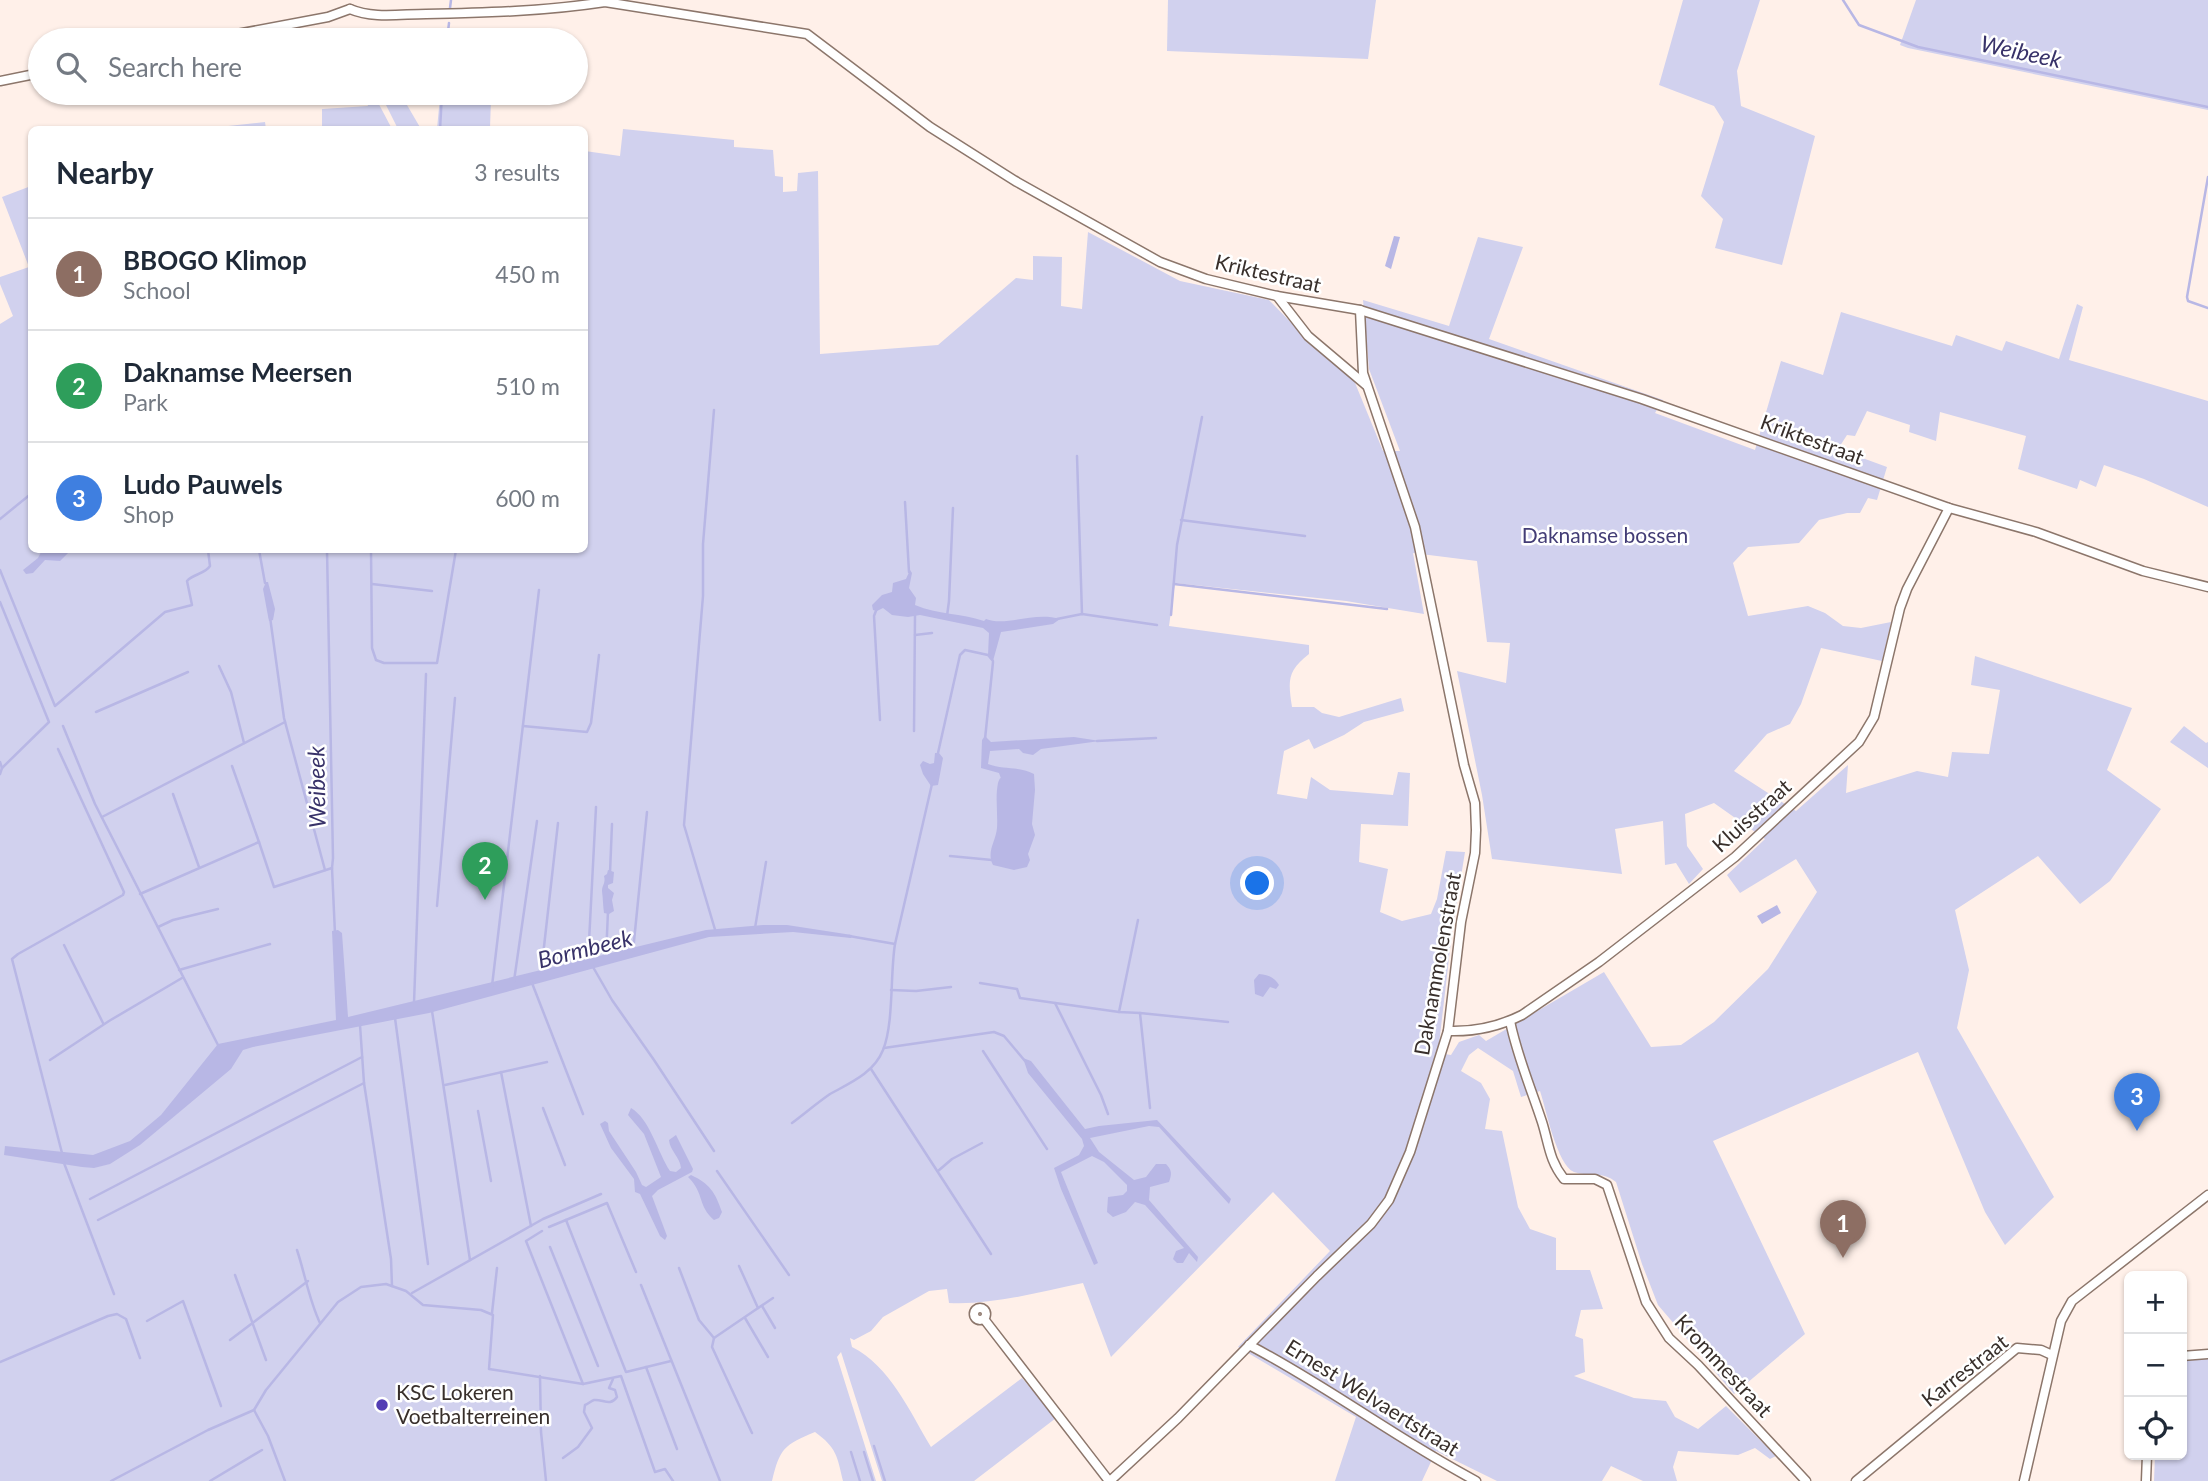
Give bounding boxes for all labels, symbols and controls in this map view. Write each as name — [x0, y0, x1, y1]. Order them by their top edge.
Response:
search box — [28, 28, 588, 105]
water label: Weibeek — [1978, 29, 2065, 73]
icon: search — [52, 48, 90, 86]
text: Search here — [108, 51, 242, 83]
text: Nearby — [56, 154, 154, 190]
text: 3 results — [474, 158, 560, 186]
text: BBOGO Klimop — [123, 244, 307, 276]
street label: Kriktestraat — [1213, 248, 1324, 297]
text: 1 — [72, 260, 86, 288]
text: 450 m — [495, 260, 560, 288]
text: School — [123, 276, 191, 304]
text: Daknamse Meersen — [123, 356, 352, 388]
text: 2 — [72, 372, 86, 400]
text: 510 m — [495, 372, 560, 400]
text: Park — [123, 388, 168, 416]
street label: Kriktestraat — [1757, 408, 1868, 469]
text: Ludo Pauwels — [123, 468, 283, 500]
text: 3 — [72, 484, 86, 512]
text: 600 m — [495, 484, 560, 512]
text: Shop — [123, 500, 174, 528]
park label: Daknamse bossen — [1522, 522, 1688, 547]
water label: Weibeek — [301, 745, 331, 828]
street label: Kluisstraat — [1707, 773, 1796, 857]
pin: 2 — [462, 842, 508, 900]
your location — [1240, 866, 1274, 900]
street label: Daknammolenstraat — [1408, 870, 1465, 1057]
water label: Bormbeek — [534, 922, 636, 973]
pin: 3 — [2114, 1073, 2160, 1131]
pin: 1 — [1820, 1200, 1866, 1258]
map controls — [2124, 1271, 2187, 1460]
button: + — [2124, 1271, 2187, 1334]
street label: Krommestraat — [1670, 1309, 1778, 1422]
street label: Karrestraat — [1916, 1328, 2013, 1411]
street label: Ernest Welvaertstraat — [1281, 1333, 1465, 1461]
button: − — [2124, 1334, 2187, 1397]
place label: KSC Lokeren Voetbalterreinen — [396, 1379, 550, 1428]
marker: KSC Lokeren Voetbalterreinen — [374, 1397, 390, 1413]
button: locate — [2124, 1397, 2187, 1460]

